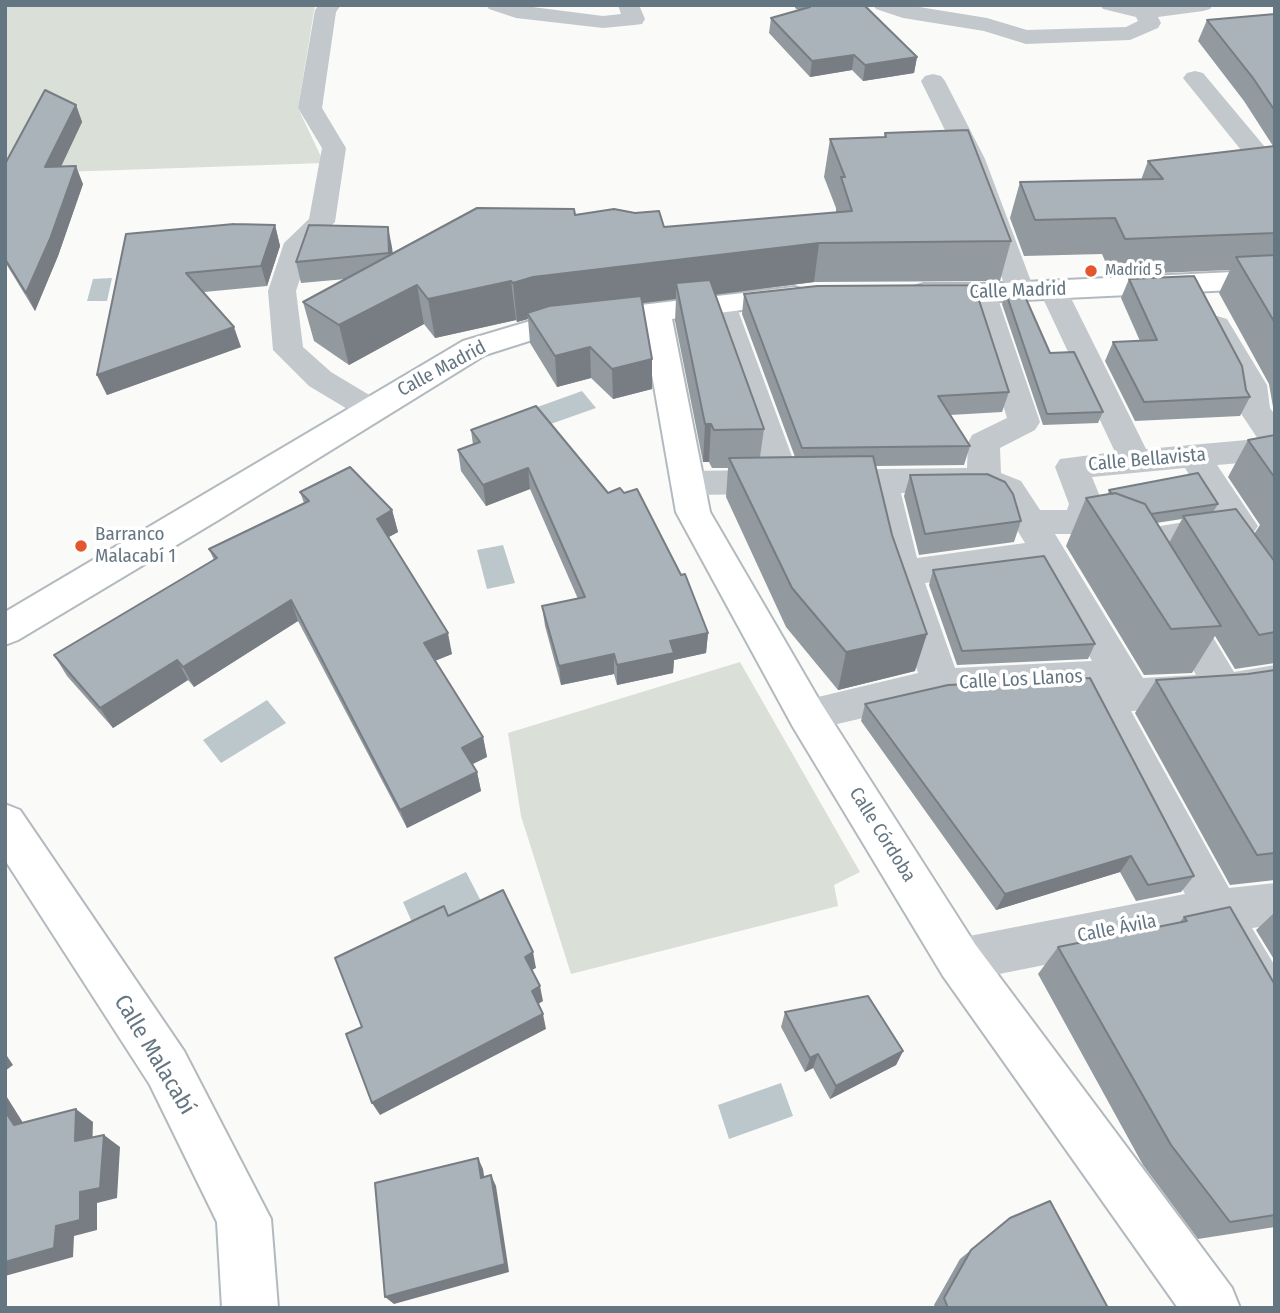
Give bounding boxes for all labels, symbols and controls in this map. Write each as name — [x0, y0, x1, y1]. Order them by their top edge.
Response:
place label: Madrid 5 — [1105, 261, 1162, 281]
marker: Madrid 5 — [1083, 263, 1099, 279]
street label: Calle Madrid — [969, 278, 1067, 304]
street label: Calle Madrid — [394, 336, 490, 402]
street label: Calle Bellavista — [1087, 444, 1207, 476]
place label: Barranco Malacabí 1 — [95, 524, 176, 568]
marker: Barranco Malacabí 1 — [73, 538, 89, 554]
street label: Calle Los Llanos — [959, 665, 1083, 695]
street label: Calle Córdoba — [844, 784, 920, 886]
street label: Calle Ávila — [1076, 910, 1158, 948]
street label: Calle Malacabí — [107, 990, 201, 1120]

